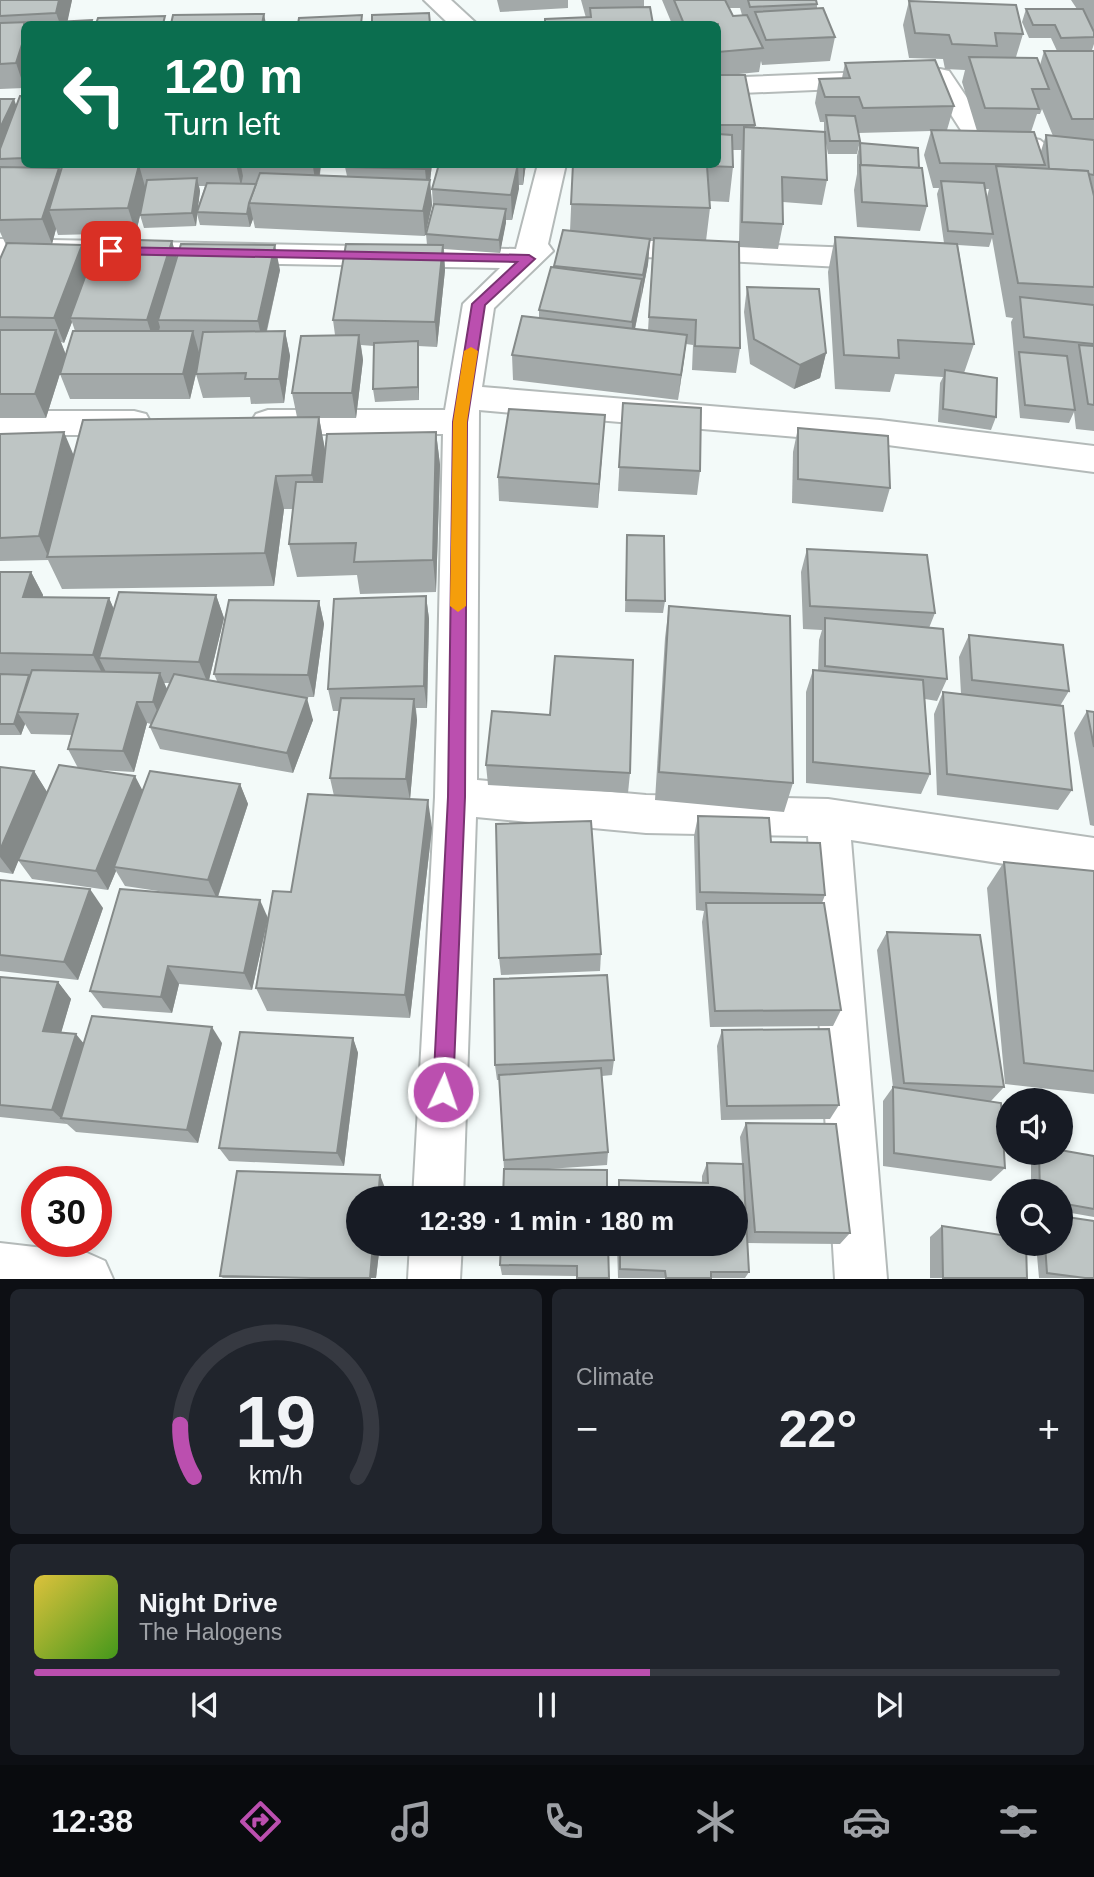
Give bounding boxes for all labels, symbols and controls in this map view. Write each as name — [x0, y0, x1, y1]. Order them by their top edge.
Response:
icon: left — [49, 49, 140, 140]
text: 120 m — [164, 49, 303, 103]
text: Turn left — [164, 106, 280, 142]
pin — [81, 221, 141, 281]
icon: arrive — [92, 232, 130, 270]
position arrow — [406, 1055, 480, 1129]
map controls — [996, 1088, 1073, 1256]
button: sound — [996, 1088, 1073, 1165]
speed limit sign: 30 — [21, 1166, 112, 1257]
button: search — [996, 1179, 1073, 1256]
text: 12:39 · 1 min · 180 m — [420, 1206, 674, 1236]
text: Climate — [576, 1364, 654, 1390]
text: 19 — [236, 1382, 316, 1463]
text: 22° — [779, 1400, 857, 1458]
text: − — [576, 1408, 598, 1450]
text: + — [1038, 1408, 1060, 1450]
text: km/h — [249, 1461, 303, 1489]
text: Night Drive — [139, 1588, 278, 1618]
text: The Halogens — [139, 1619, 282, 1645]
icon: previous — [186, 1686, 224, 1724]
icon: pause — [528, 1686, 566, 1724]
icon: next — [870, 1686, 908, 1724]
icon: directions — [236, 1797, 285, 1846]
icon: music — [387, 1797, 436, 1846]
icon: phone — [539, 1797, 588, 1846]
icon: climate — [691, 1797, 740, 1846]
icon: car — [842, 1797, 891, 1846]
icon: filters — [994, 1797, 1043, 1846]
text: 12:38 — [51, 1803, 133, 1839]

